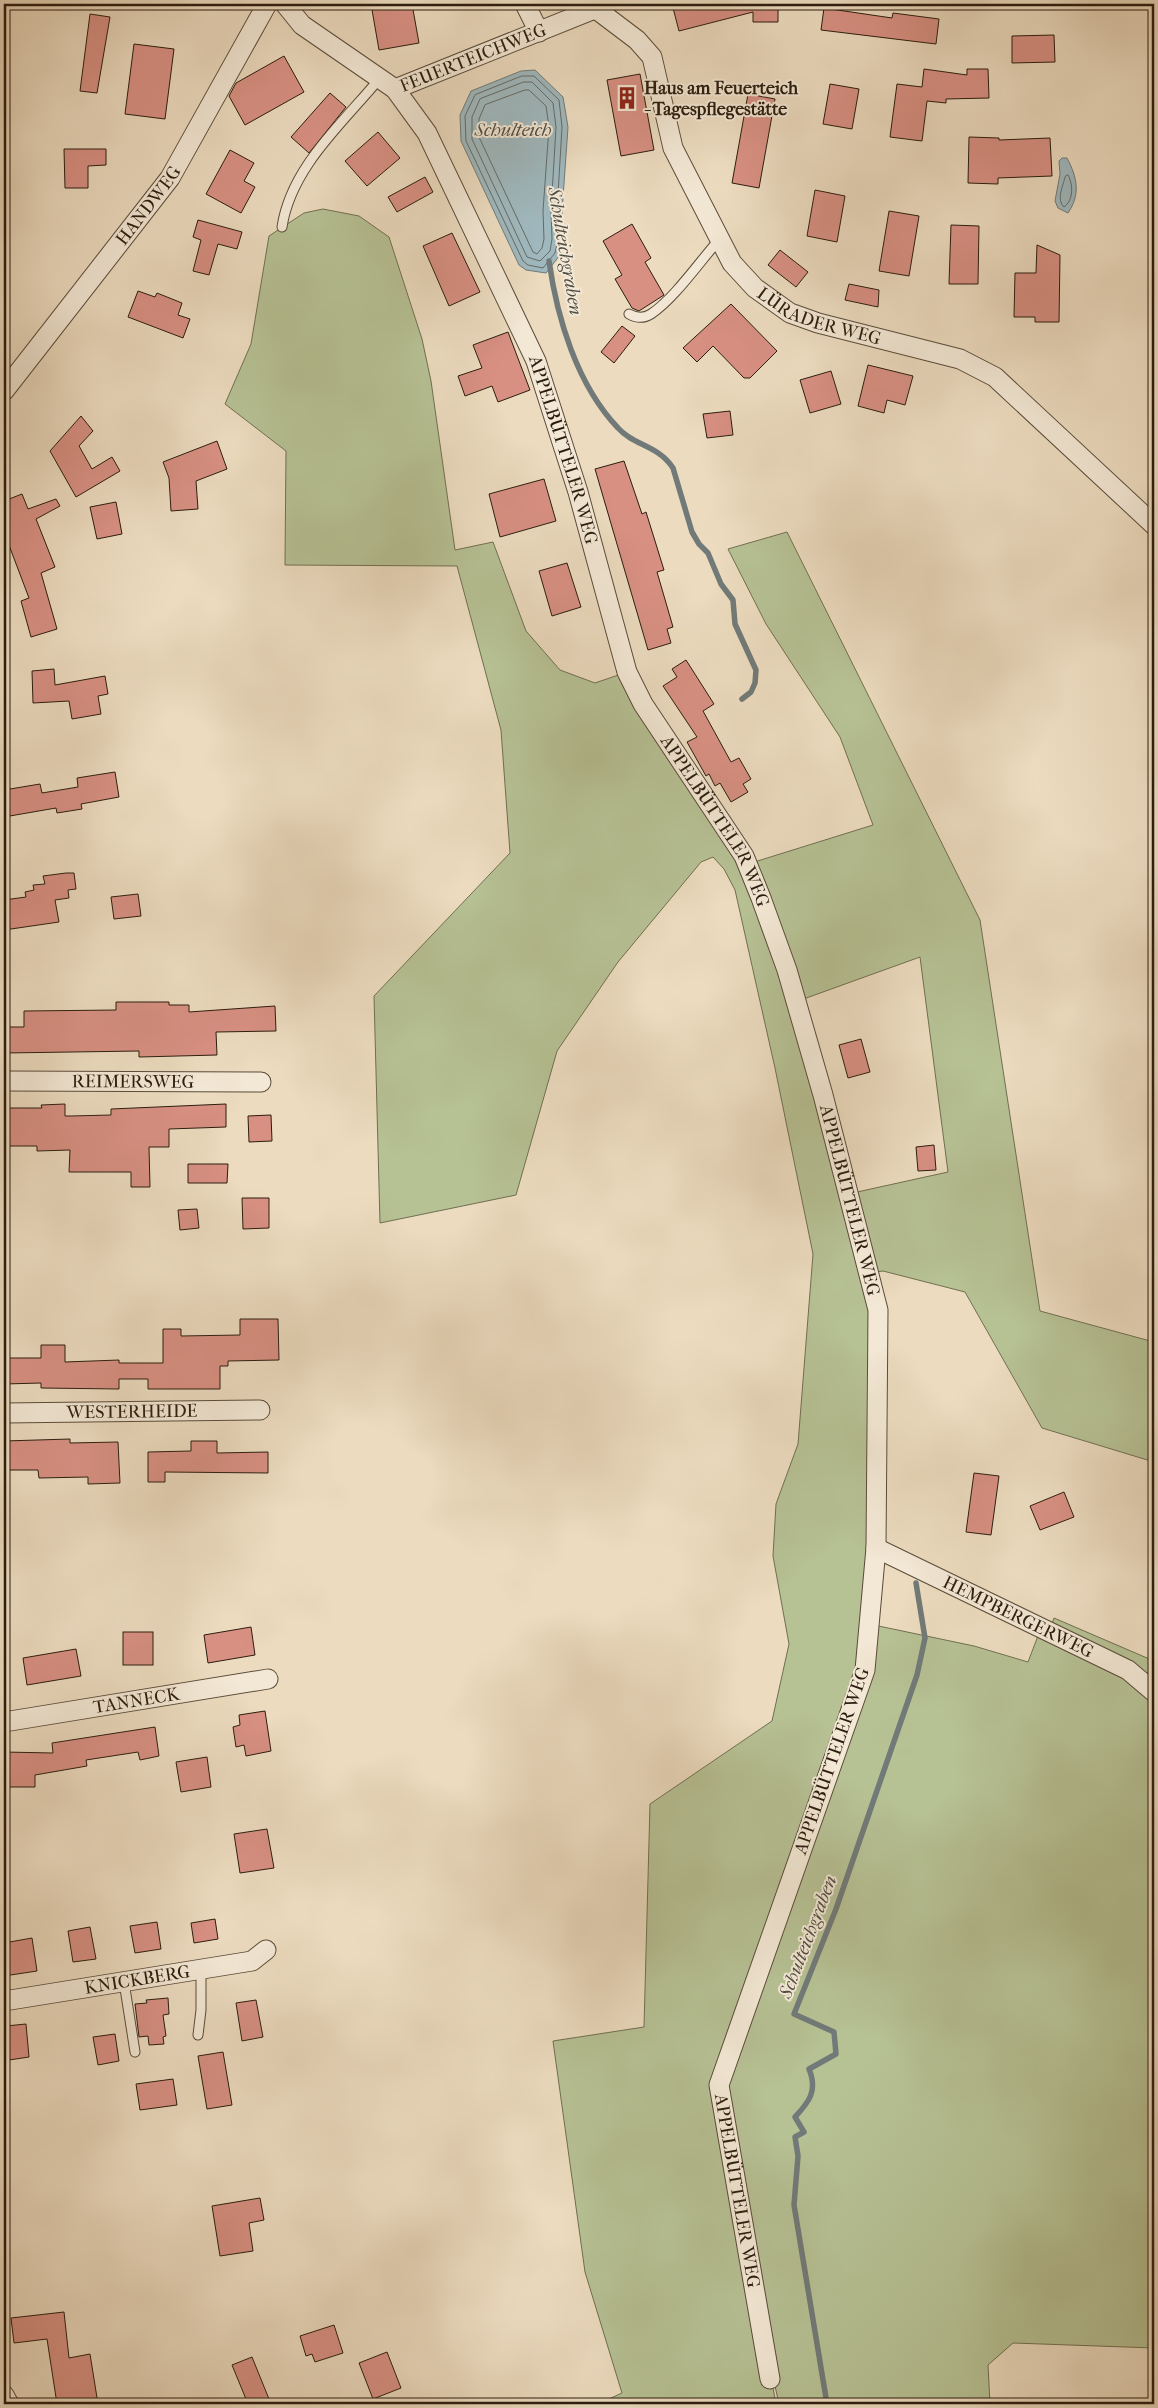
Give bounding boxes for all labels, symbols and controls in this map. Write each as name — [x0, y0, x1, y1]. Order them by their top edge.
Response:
street label: FEUERTEICHWEG — [397, 19, 549, 96]
place label: Haus am Feuerteich - Tagespflegestätte — [644, 78, 799, 120]
building icon: Haus am Feuerteich - Tagespflegestätte — [614, 85, 640, 111]
water label: Schulteich — [473, 119, 552, 141]
street label: HANDWEG — [111, 162, 185, 249]
water label: Schulteichgraben — [543, 184, 587, 317]
street label: LÜRADER WEG — [753, 283, 883, 349]
street label: APPELBÜTTELER WEG — [524, 352, 602, 547]
street label: APPELBÜTTELER WEG — [656, 731, 774, 910]
street label: REIMERSWEG — [72, 1071, 194, 1092]
street label: APPELBÜTTELER WEG — [815, 1102, 884, 1298]
street label: WESTERHEIDE — [65, 1400, 198, 1423]
street label: HEMPBERGERWEG — [939, 1571, 1097, 1662]
street label: APPELBÜTTELER WEG — [789, 1664, 874, 1858]
street label: TANNECK — [92, 1683, 182, 1718]
water label: Schulteichgraben — [774, 1873, 842, 2002]
street label: KNICKBERG — [83, 1961, 192, 1998]
street label: APPELBÜTTELER WEG — [710, 2091, 765, 2289]

